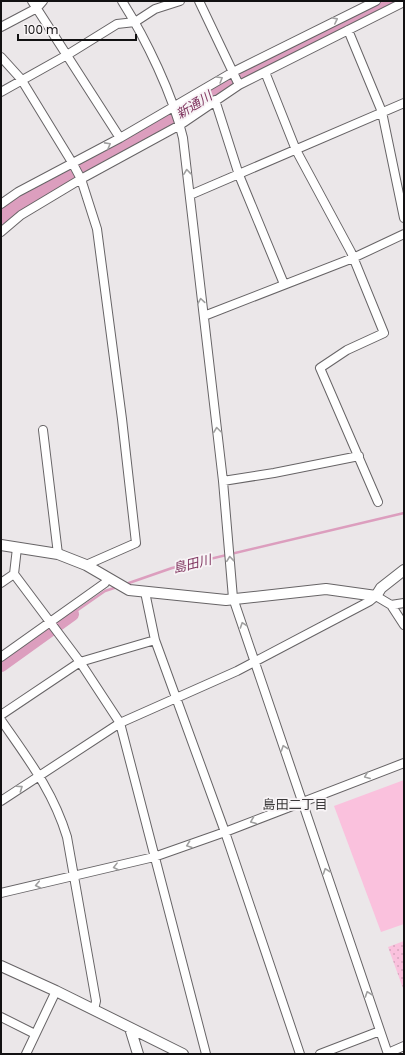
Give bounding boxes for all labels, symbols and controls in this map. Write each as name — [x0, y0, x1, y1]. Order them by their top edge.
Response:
scale bar — [18, 16, 136, 42]
one-way arrow — [331, 17, 338, 25]
text: 100 m — [24, 21, 58, 38]
one-way arrow — [216, 77, 223, 84]
water label: 新通川 — [172, 86, 217, 123]
one-way arrow — [103, 143, 111, 150]
one-way arrow — [182, 169, 191, 175]
one-way arrow — [198, 298, 206, 304]
one-way arrow — [213, 427, 222, 433]
water label: 島田川 — [171, 550, 215, 578]
one-way arrow — [226, 556, 235, 562]
one-way arrow — [239, 621, 247, 628]
one-way arrow — [280, 744, 289, 751]
one-way arrow — [364, 772, 371, 780]
one-way arrow — [16, 786, 23, 793]
district label: 島田二丁目 — [262, 795, 328, 814]
one-way arrow — [250, 816, 257, 824]
one-way arrow — [186, 840, 193, 848]
one-way arrow — [113, 862, 119, 870]
one-way arrow — [322, 868, 331, 875]
one-way arrow — [35, 880, 41, 888]
one-way arrow — [364, 991, 372, 998]

